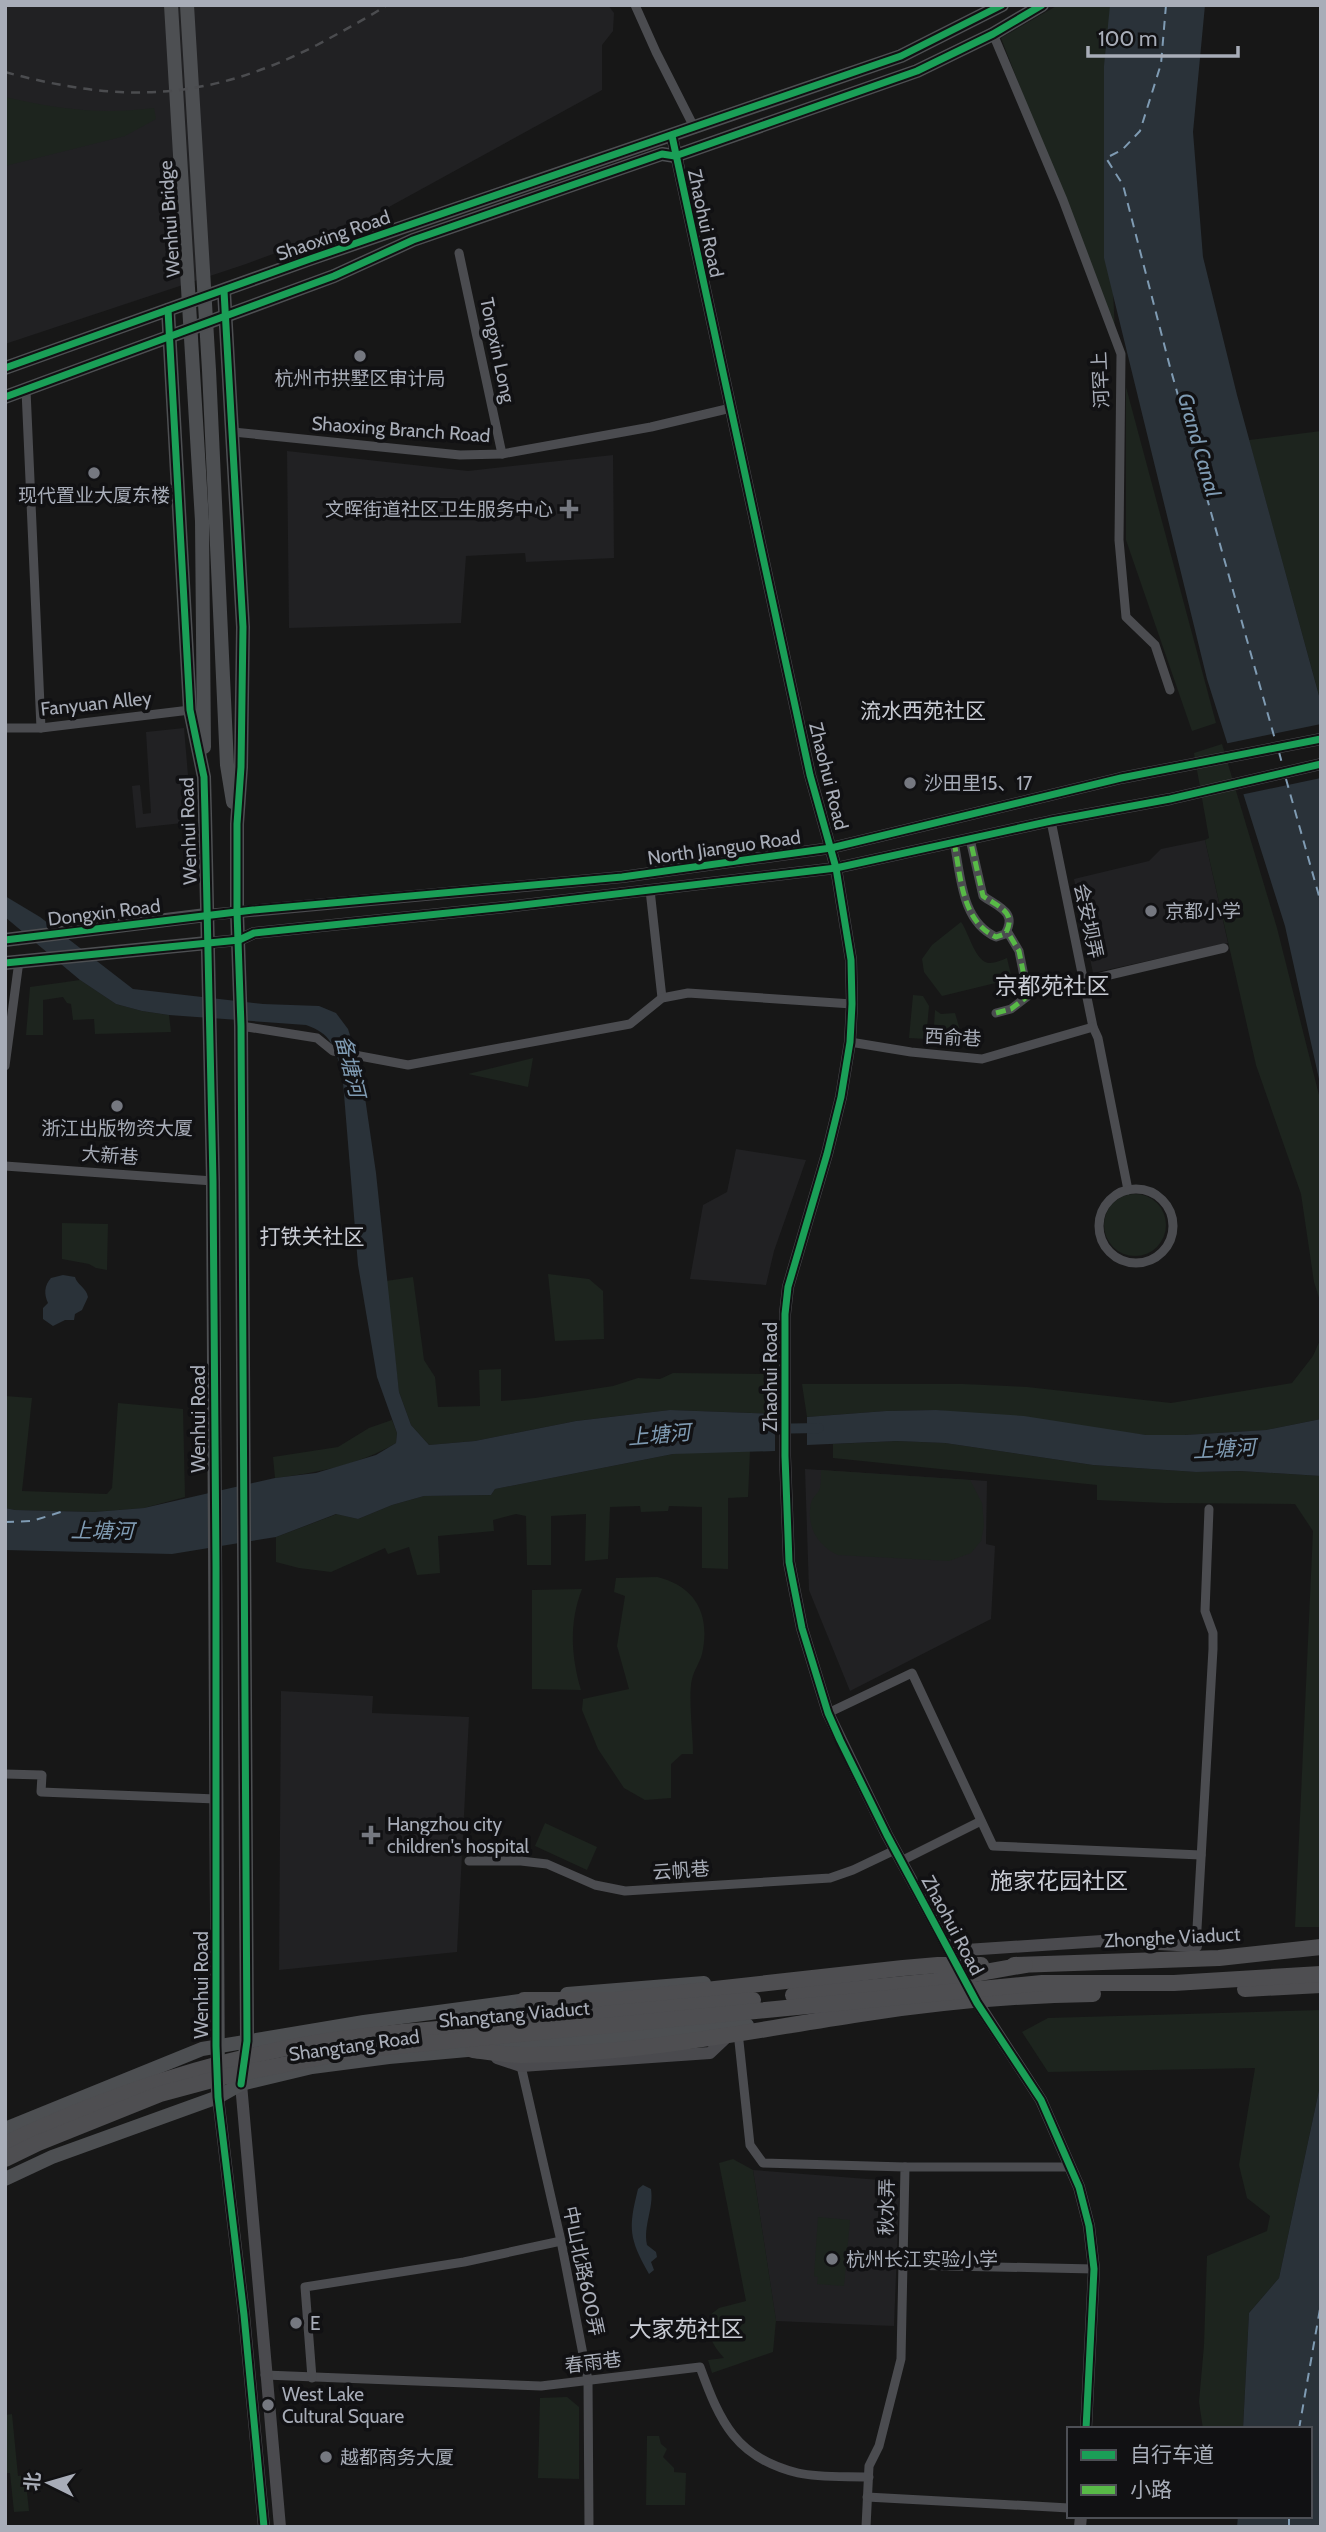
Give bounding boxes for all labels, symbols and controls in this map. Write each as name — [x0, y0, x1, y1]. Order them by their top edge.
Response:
scale bar — [1088, 14, 1238, 58]
text: 100 m — [1098, 26, 1157, 51]
street label: Wenhui Bridge — [154, 159, 185, 278]
street label: Zhaohui Road — [683, 167, 728, 279]
street label: Shaoxing Road — [273, 205, 393, 266]
street label: Tongxin Long — [475, 295, 520, 405]
marker: 杭州市拱墅区审计局 — [352, 348, 368, 364]
street label: 河罕上 — [1088, 351, 1113, 409]
place label: 杭州市拱墅区审计局 — [274, 367, 446, 390]
water label: Grand Canal — [1173, 390, 1226, 500]
street label: Shaoxing Branch Road — [311, 412, 491, 447]
marker: 现代置业大厦东楼 — [86, 465, 102, 481]
place label: 现代置业大厦东楼 — [18, 484, 170, 507]
place label: 文晖街道社区卫生服务中心 — [325, 498, 553, 521]
marker: 文晖街道社区卫生服务中心 — [559, 499, 579, 519]
street label: Fanyuan Alley — [39, 686, 153, 721]
district label: 流水西苑社区 — [860, 698, 986, 723]
street label: Zhaohui Road — [804, 720, 853, 832]
place label: 沙田里15、17 — [924, 772, 1033, 795]
marker: 沙田里15、17 — [902, 775, 918, 791]
street label: Wenhui Road — [175, 777, 202, 885]
street label: North Jianguo Road — [646, 825, 802, 870]
street label: 会安坝弄 — [1069, 882, 1108, 961]
street label: Dongxin Road — [46, 894, 162, 931]
place label: 京都小学 — [1165, 900, 1241, 923]
marker: 京都小学 — [1143, 903, 1159, 919]
district label: 京都苑社区 — [995, 972, 1110, 1000]
street label: 西俞巷 — [924, 1025, 982, 1050]
water label: 备塘河 — [331, 1032, 371, 1103]
marker: 浙江出版物资大厦 — [109, 1098, 125, 1114]
place label: 浙江出版物资大厦 — [41, 1117, 193, 1140]
street label: 大新巷 — [81, 1142, 139, 1169]
district label: 打铁关社区 — [260, 1224, 365, 1249]
street label: Zhaohui Road — [759, 1322, 782, 1432]
street label: Wenhui Road — [187, 1365, 210, 1473]
water label: 上塘河 — [626, 1419, 695, 1450]
water label: 上塘河 — [1192, 1434, 1260, 1463]
water label: 上塘河 — [70, 1517, 138, 1544]
place label: Hangzhou city children's hospital — [387, 1813, 530, 1858]
marker: Hangzhou city children's hospital — [361, 1825, 381, 1845]
street label: 云帆巷 — [652, 1857, 710, 1884]
district label: 施家花园社区 — [990, 1867, 1128, 1895]
street label: Zhaohui Road — [917, 1871, 989, 1979]
street label: Zhonghe Viaduct — [1103, 1922, 1241, 1953]
street label: Wenhui Road — [190, 1931, 213, 2039]
street label: Shangtang Viaduct — [438, 1996, 591, 2033]
street label: Shangtang Road — [287, 2025, 421, 2066]
street label: 秋水弄 — [875, 2178, 898, 2236]
street label: 中山北路600弄 — [559, 2204, 609, 2338]
place label: 杭州长江实验小学 — [846, 2248, 998, 2271]
marker: 杭州长江实验小学 — [824, 2251, 840, 2267]
place label: E — [310, 2312, 321, 2335]
marker: E — [288, 2315, 304, 2331]
district label: 大家苑社区 — [629, 2315, 744, 2343]
street label: 春雨巷 — [563, 2348, 623, 2377]
place label: West Lake Cultural Square — [282, 2383, 404, 2428]
marker: West Lake Cultural Square — [260, 2397, 276, 2413]
legend — [1067, 2427, 1312, 2518]
text: 自行车道 — [1130, 2442, 1214, 2467]
place label: 越都商务大厦 — [340, 2446, 454, 2469]
north arrow — [14, 2448, 84, 2518]
marker: 越都商务大厦 — [318, 2449, 334, 2465]
text: 北 — [20, 2471, 45, 2492]
text: 小路 — [1130, 2477, 1172, 2502]

